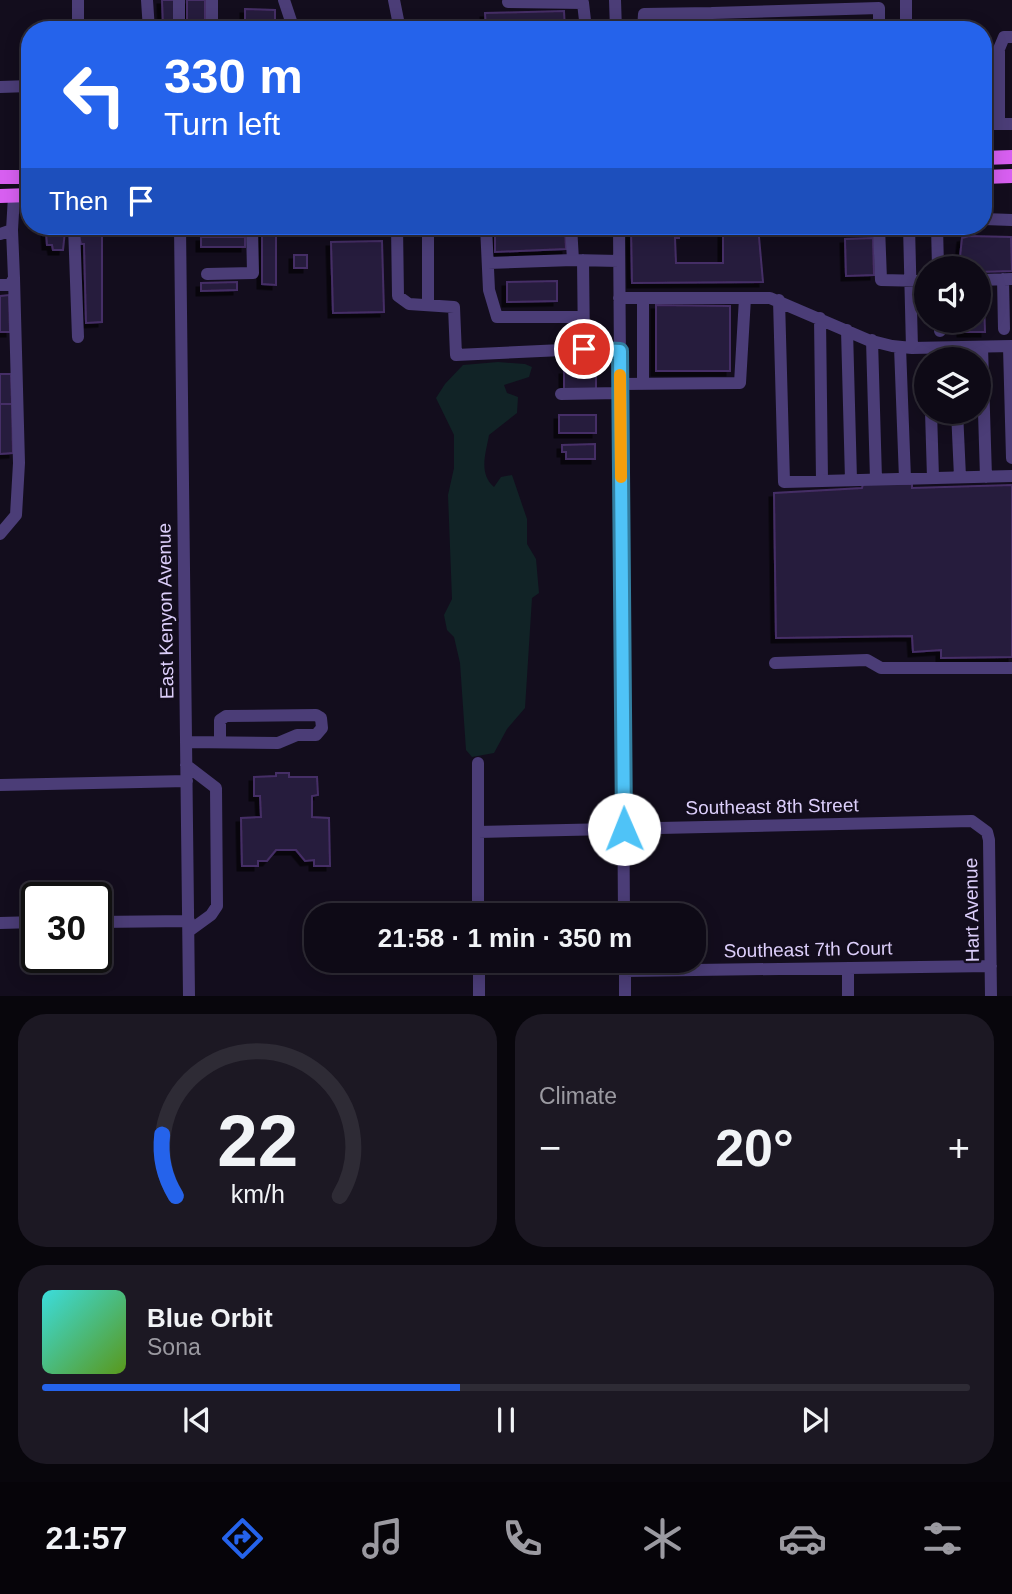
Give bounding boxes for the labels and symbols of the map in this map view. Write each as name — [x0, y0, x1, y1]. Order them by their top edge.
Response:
pin — [554, 319, 614, 379]
street label: East Kenyon Avenue — [153, 523, 178, 699]
position arrow — [587, 792, 661, 866]
street label: Southeast 8th Street — [685, 794, 860, 819]
street label: Hart Avenue — [960, 858, 983, 962]
speed limit sign: 30 — [21, 882, 112, 973]
street label: Southeast 7th Court — [723, 938, 893, 961]

